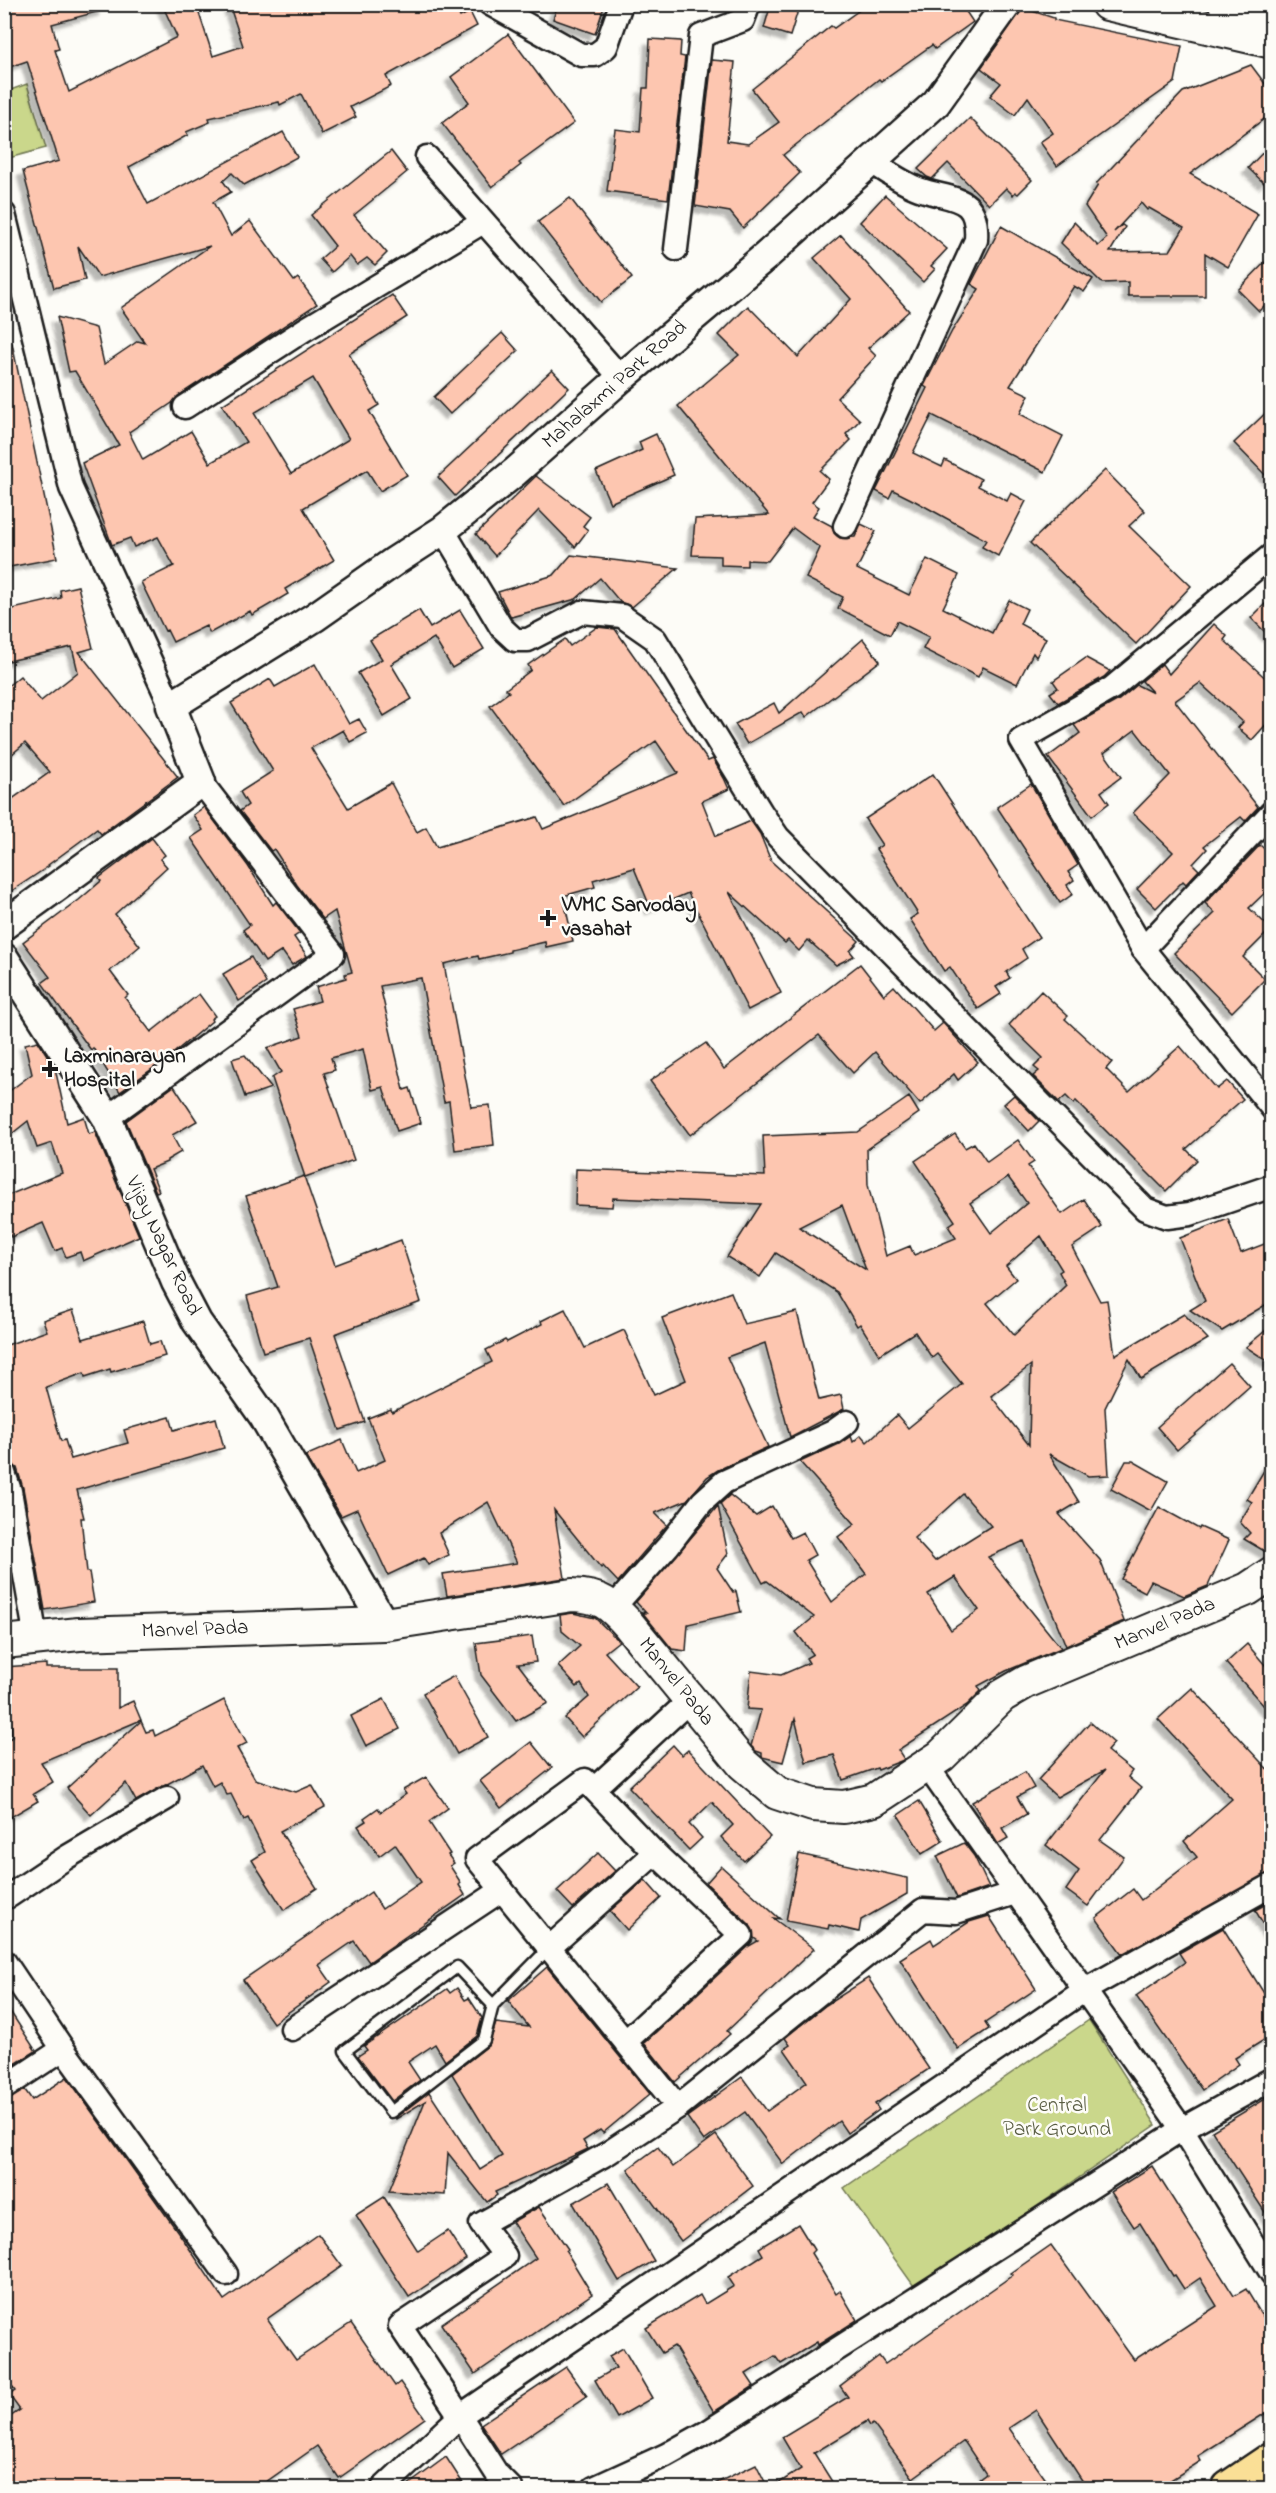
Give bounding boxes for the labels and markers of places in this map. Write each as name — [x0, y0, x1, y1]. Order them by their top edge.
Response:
place label: VVMC Sarvoday vasahat — [561, 891, 697, 945]
marker: VVMC Sarvoday vasahat — [539, 909, 557, 927]
place label: Laxminarayan Hospital — [64, 1042, 186, 1096]
marker: Laxminarayan Hospital — [41, 1060, 59, 1078]

